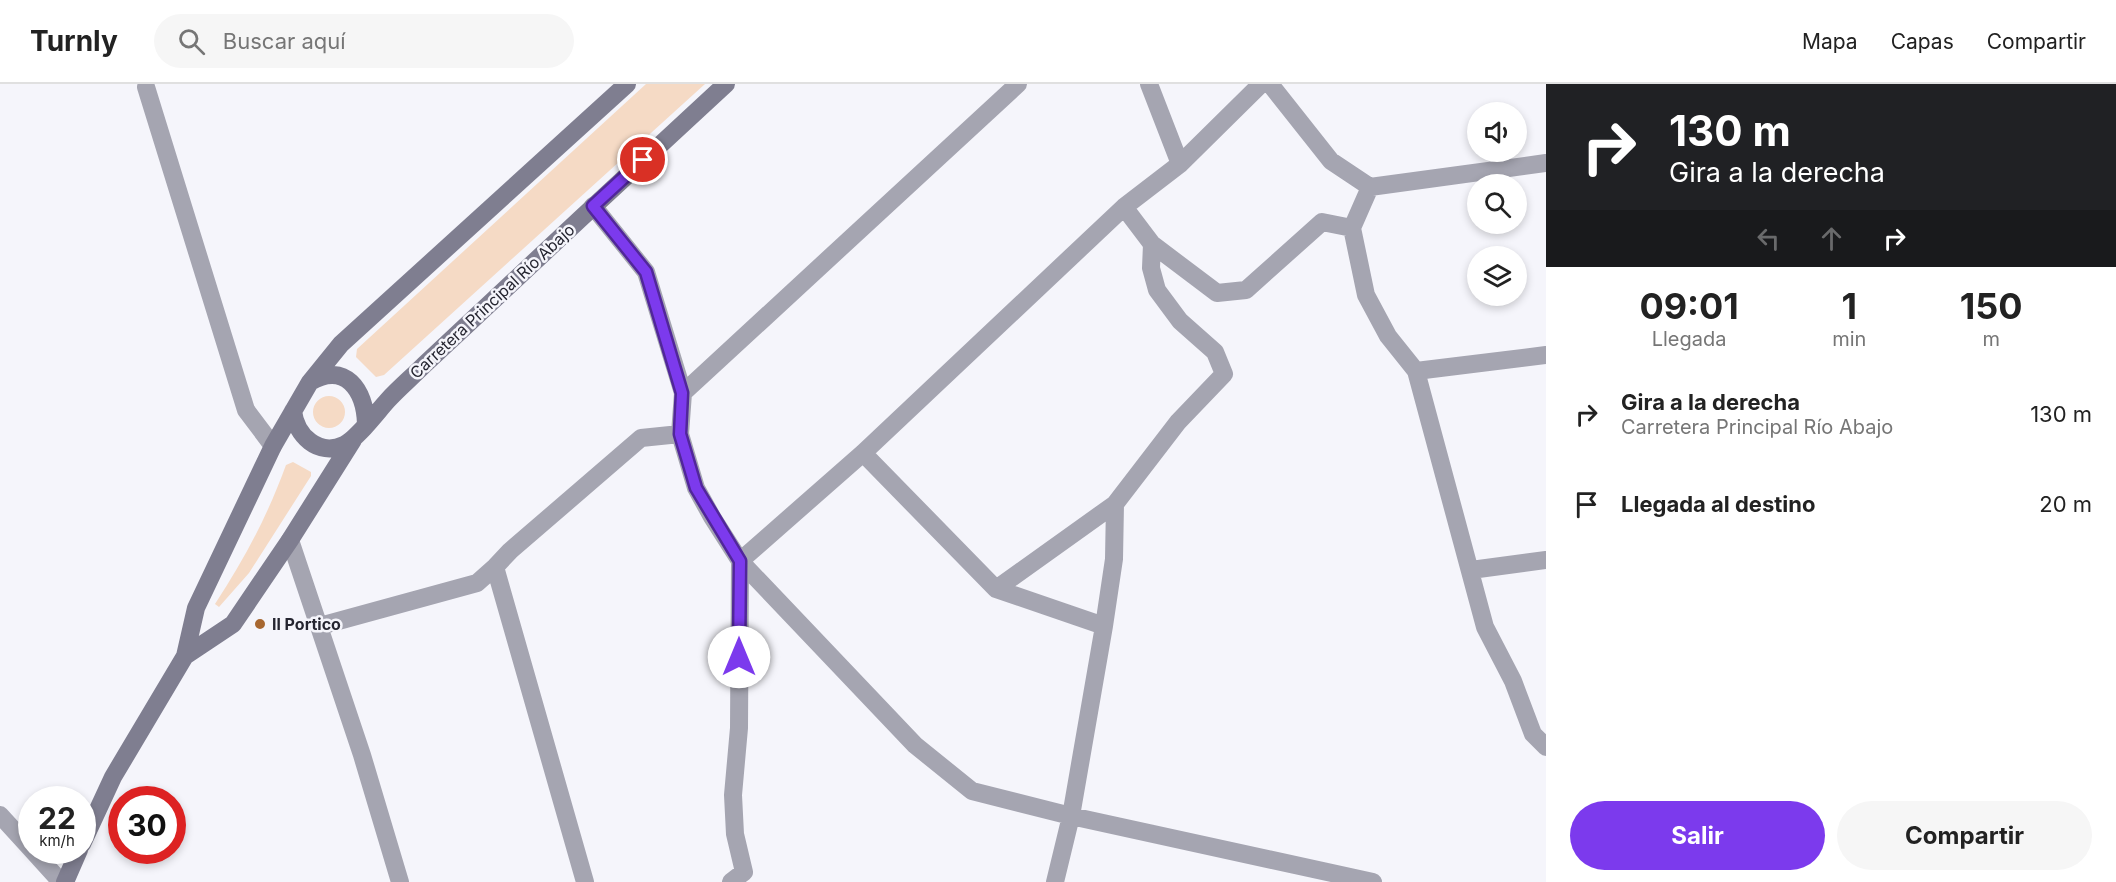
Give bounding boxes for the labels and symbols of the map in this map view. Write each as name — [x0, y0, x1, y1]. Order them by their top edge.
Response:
pin — [617, 134, 668, 185]
street label: Carretera Principal Río Abajo — [406, 219, 578, 383]
place label: Il Portico — [272, 614, 341, 634]
marker: Il Portico — [253, 617, 267, 631]
position arrow — [707, 625, 771, 689]
speed limit sign: 30 — [108, 786, 186, 864]

